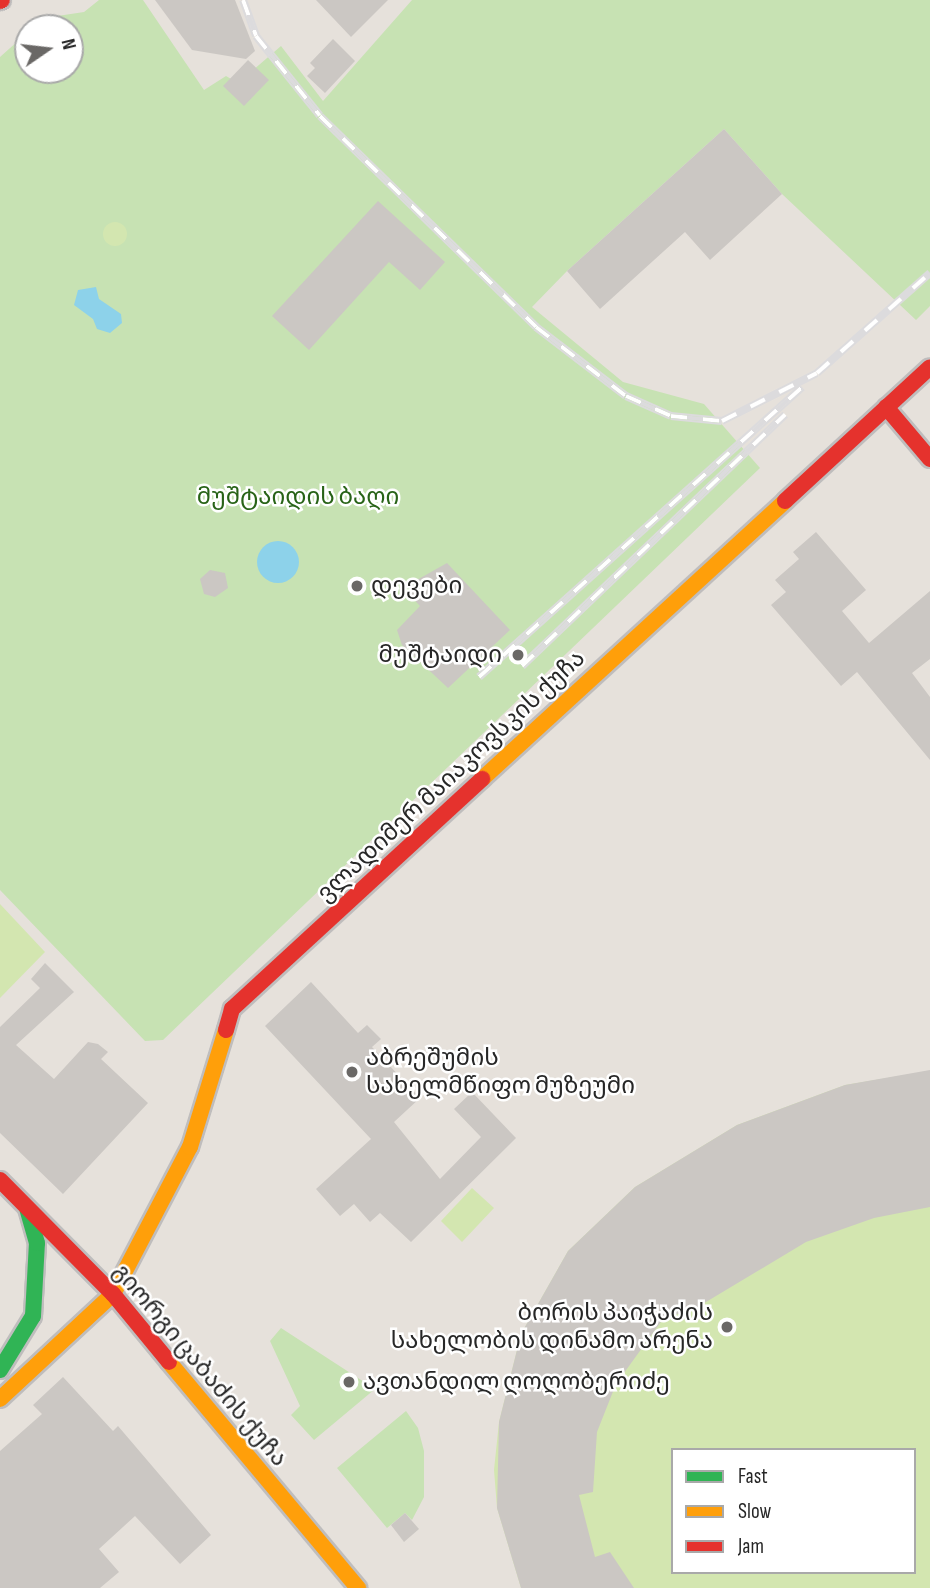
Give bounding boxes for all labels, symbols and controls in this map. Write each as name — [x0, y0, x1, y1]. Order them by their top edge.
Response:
north arrow — [14, 14, 84, 84]
text: N — [56, 37, 80, 52]
park label: მუშტაიდის ბაღი — [197, 483, 399, 511]
place label: დევები — [371, 572, 462, 600]
marker: დევები — [349, 578, 365, 594]
place label: მუშტაიდი — [378, 641, 502, 669]
street label: ვლადიმერ მაიაკოვსკის ქუჩა — [311, 644, 591, 908]
marker: მუშტაიდი — [508, 645, 528, 665]
place label: აბრეშუმის სახელმწიფო მუზეუმი — [366, 1044, 635, 1100]
marker: აბრეშუმის სახელმწიფო მუზეუმი — [344, 1064, 360, 1080]
street label: გიორგი ცაბაძის ქუჩა — [107, 1258, 293, 1472]
place label: ბორის პაიჭაძის სახელობის დინამო არენა — [391, 1299, 713, 1355]
marker: ბორის პაიჭაძის სახელობის დინამო არენა — [719, 1319, 735, 1335]
place label: ავთანდილ ღოღობერიძე — [363, 1368, 670, 1396]
marker: ავთანდილ ღოღობერიძე — [341, 1374, 357, 1390]
legend — [671, 1448, 916, 1574]
text: Fast — [738, 1464, 768, 1489]
text: Slow — [738, 1499, 771, 1524]
text: Jam — [738, 1534, 764, 1559]

